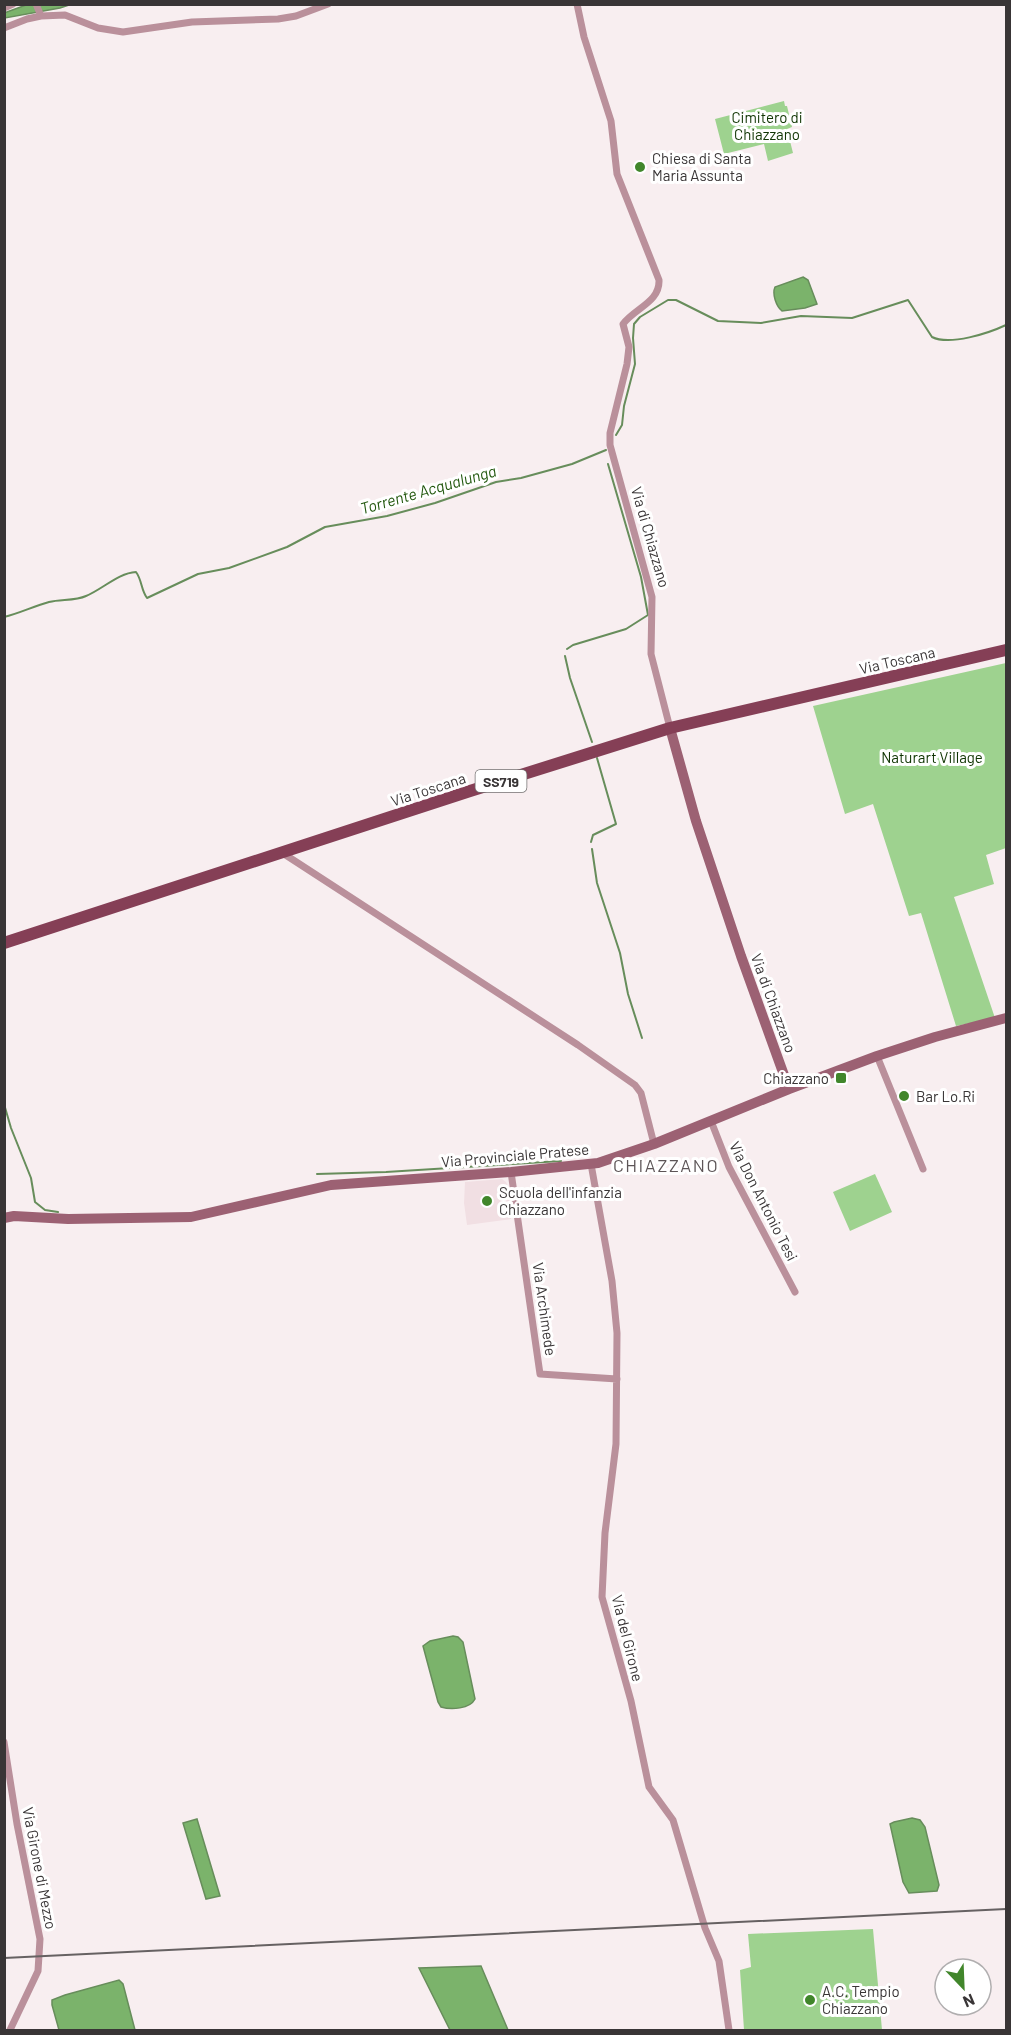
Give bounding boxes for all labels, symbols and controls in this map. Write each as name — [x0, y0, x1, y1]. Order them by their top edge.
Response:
park label: Cimitero di Chiazzano — [732, 108, 802, 143]
place label: Chiesa di Santa Maria Assunta — [652, 149, 751, 184]
marker: Chiesa di Santa Maria Assunta — [633, 160, 647, 174]
water label: Torrente Acqualunga — [358, 461, 498, 517]
street label: Via di Chiazzano — [628, 484, 674, 590]
street label: Via Toscana — [857, 643, 937, 677]
park label: Naturart Village — [881, 748, 983, 766]
street label: Via Toscana — [388, 768, 468, 810]
road number: SS719 — [476, 770, 526, 792]
street label: Via di Chiazzano — [748, 951, 800, 1055]
place label: Chiazzano — [763, 1069, 829, 1087]
marker: Chiazzano — [834, 1071, 848, 1085]
place label: Bar Lo.Ri — [916, 1087, 975, 1105]
marker: Bar Lo.Ri — [897, 1089, 911, 1103]
street label: Via Don Antonio Tesi — [726, 1138, 802, 1264]
street label: Via Provinciale Pratese — [440, 1140, 590, 1170]
district label: CHIAZZANO — [613, 1154, 719, 1176]
place label: Scuola dell'infanzia Chiazzano — [499, 1183, 622, 1218]
marker: Scuola dell'infanzia Chiazzano — [480, 1194, 494, 1208]
street label: Via Archimede — [530, 1261, 560, 1357]
street label: Via del Girone — [609, 1593, 647, 1683]
street label: Via Girone di Mezzo — [19, 1805, 61, 1931]
north arrow — [933, 1957, 993, 2017]
place label: A.C. Tempio Chiazzano — [822, 1982, 900, 2017]
text: N — [960, 1990, 978, 2012]
marker: A.C. Tempio Chiazzano — [803, 1993, 817, 2007]

